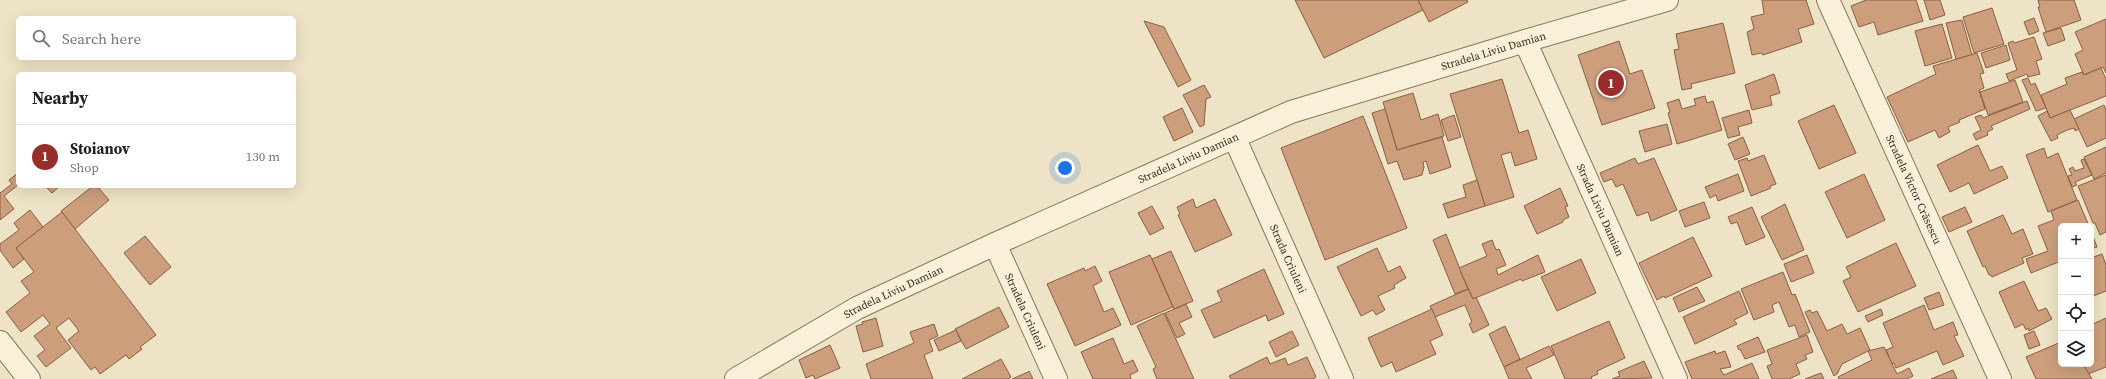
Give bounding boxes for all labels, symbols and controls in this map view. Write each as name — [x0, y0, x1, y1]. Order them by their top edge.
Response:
search box — [16, 16, 296, 60]
icon: search — [30, 27, 52, 49]
text: Search here — [62, 28, 141, 49]
street label: Stradela Liviu Damian — [1439, 28, 1548, 74]
pin: 1 — [1598, 68, 1624, 98]
text: Nearby — [32, 86, 88, 110]
street label: Stradela Liviu Damian — [1136, 129, 1241, 187]
street label: Stradela Victor Crăsescu — [1883, 132, 1946, 247]
text: Stoianov — [70, 138, 130, 159]
text: 1 — [41, 148, 49, 165]
text: 130 m — [246, 148, 280, 165]
your location — [1055, 158, 1075, 178]
text: Shop — [70, 159, 99, 176]
street label: Strada Liviu Damian — [1573, 161, 1628, 259]
street label: Strada Criuleni — [1266, 222, 1310, 295]
map controls — [2058, 223, 2094, 367]
button: + — [2058, 223, 2094, 259]
button: − — [2058, 259, 2094, 295]
street label: Stradela Liviu Damian — [841, 261, 946, 322]
street label: Stradela Criuleni — [1002, 271, 1049, 352]
button: locate — [2058, 295, 2094, 331]
button: layers — [2058, 331, 2094, 367]

